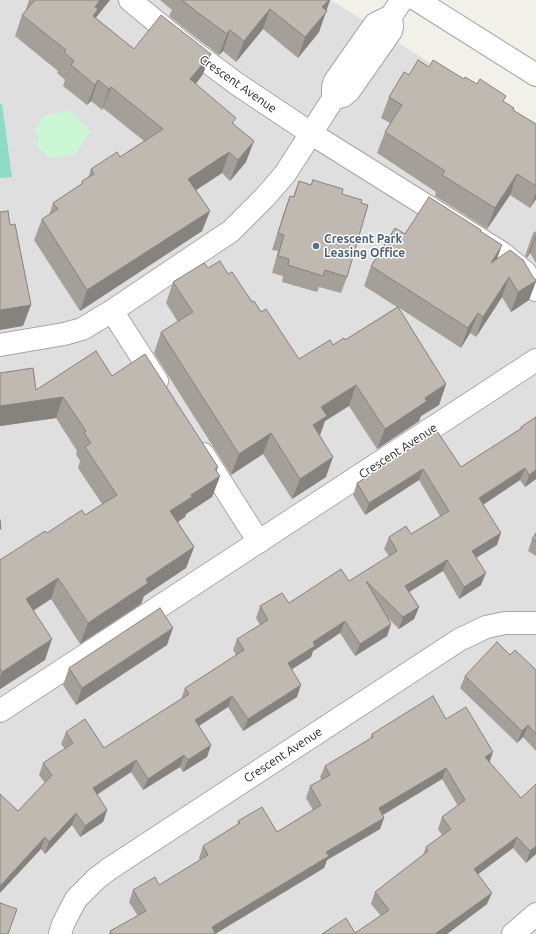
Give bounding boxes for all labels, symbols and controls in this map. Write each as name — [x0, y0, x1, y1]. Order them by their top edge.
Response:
street label: Crescent Avenue — [197, 52, 279, 116]
place label: Crescent Park Leasing Office — [324, 232, 405, 260]
marker: Crescent Park Leasing Office — [311, 241, 321, 251]
street label: Crescent Avenue — [356, 420, 440, 482]
street label: Crescent Avenue — [241, 724, 325, 786]

